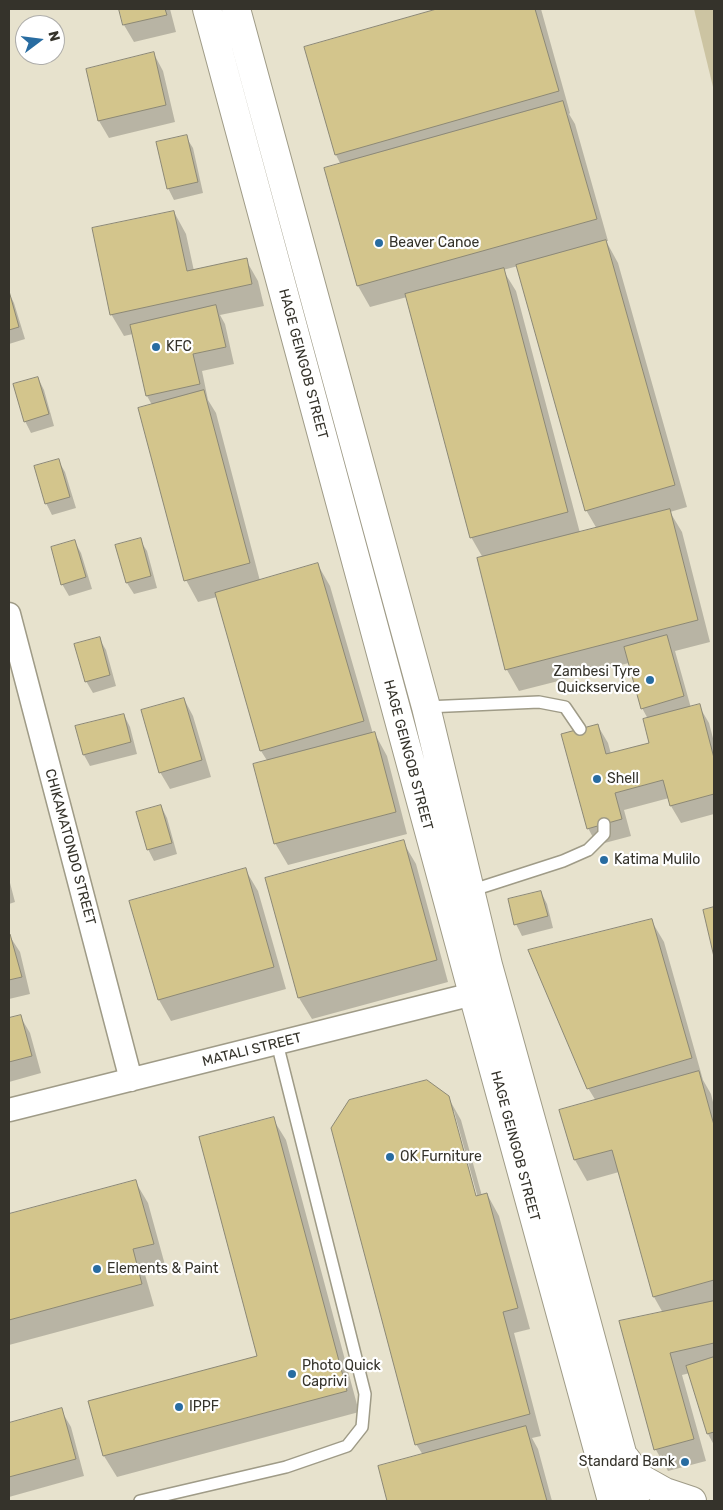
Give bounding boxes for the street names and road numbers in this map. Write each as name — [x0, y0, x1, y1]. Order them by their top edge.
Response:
street label: HAGE GEINGOB STREET — [275, 287, 331, 441]
street label: HAGE GEINGOB STREET — [380, 678, 436, 832]
street label: CHIKAMATONDO STREET — [41, 767, 99, 927]
street label: MATALI STREET — [200, 1030, 304, 1070]
street label: HAGE GEINGOB STREET — [487, 1069, 543, 1223]

